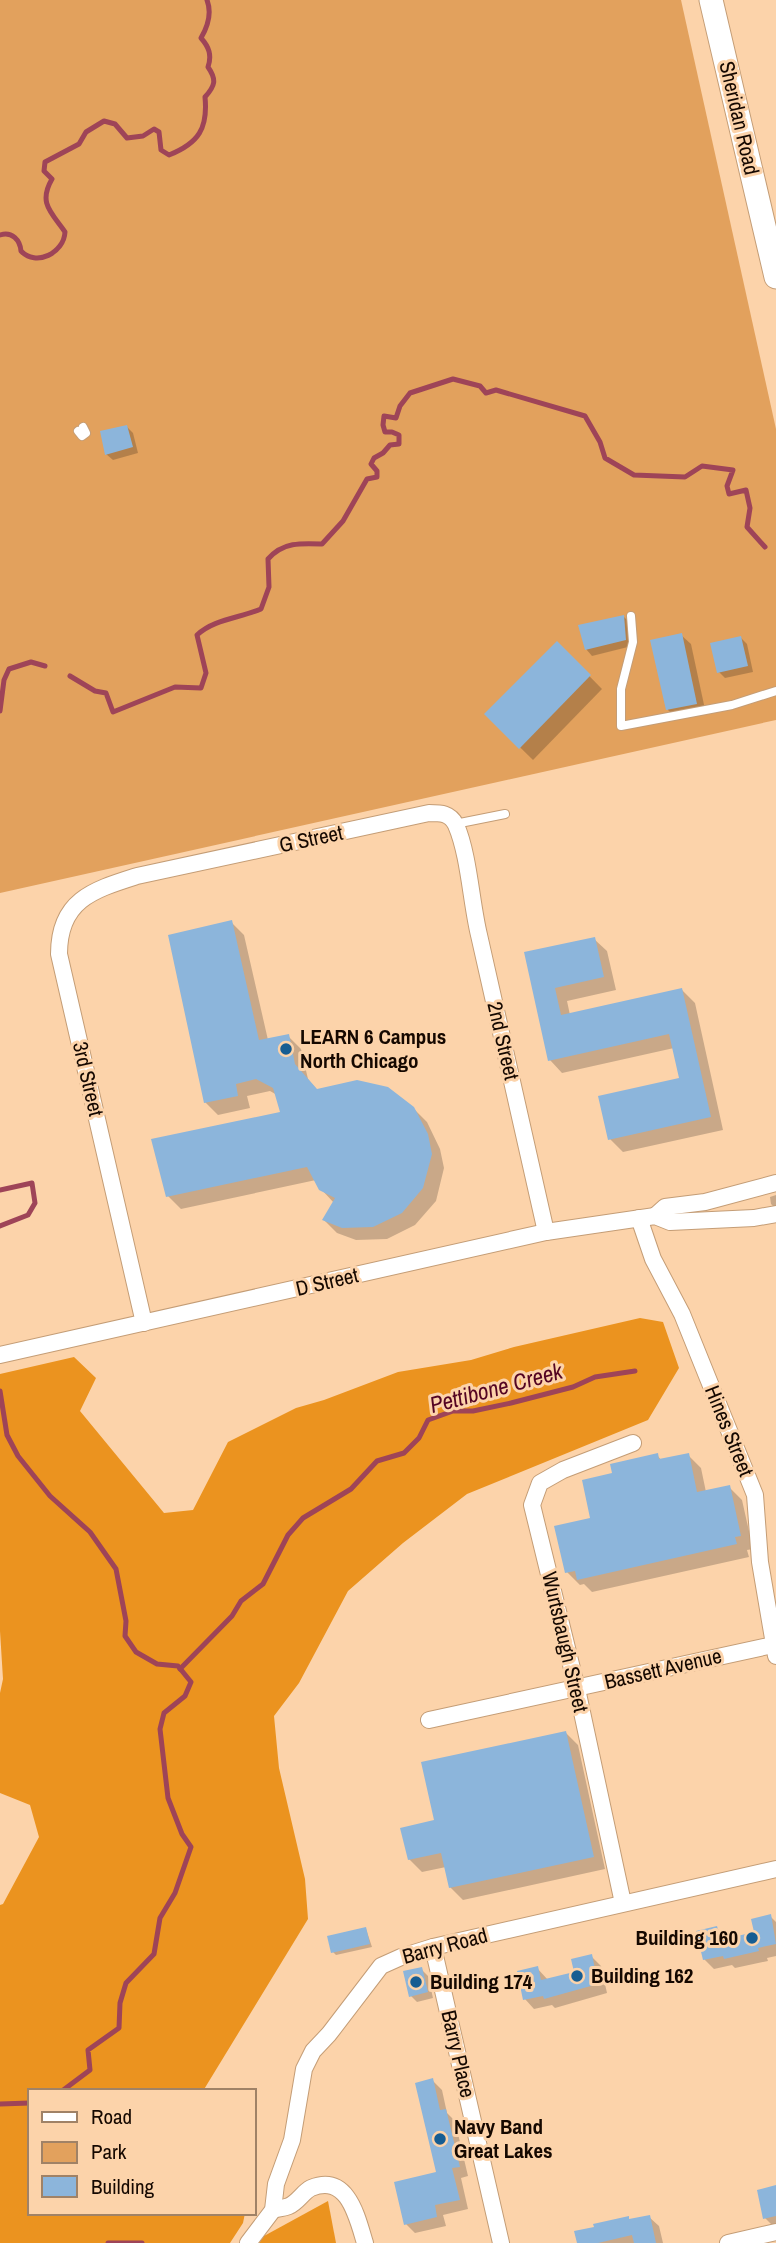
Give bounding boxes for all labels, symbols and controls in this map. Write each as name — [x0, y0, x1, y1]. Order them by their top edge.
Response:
street label: Sheridan Road — [712, 58, 767, 178]
street label: G Street — [277, 818, 345, 859]
street label: 2nd Street — [480, 999, 527, 1083]
place label: LEARN 6 Campus North Chicago — [300, 1022, 446, 1075]
street label: 3rd Street — [66, 1039, 111, 1119]
marker: LEARN 6 Campus North Chicago — [278, 1041, 294, 1057]
street label: D Street — [293, 1260, 361, 1303]
water label: Pettibone Creek — [426, 1355, 567, 1420]
street label: Hines Street — [698, 1381, 761, 1481]
street label: Wurtsbaugh Street — [535, 1569, 596, 1715]
street label: Bassett Avenue — [601, 1641, 724, 1696]
street label: Barry Road — [399, 1920, 491, 1971]
place label: Building 160 — [636, 1923, 738, 1952]
marker: Building 160 — [744, 1930, 760, 1946]
place label: Building 162 — [591, 1961, 693, 1990]
place label: Building 174 — [430, 1967, 533, 1996]
marker: Building 162 — [569, 1968, 585, 1984]
marker: Building 174 — [408, 1974, 424, 1990]
street label: Barry Place — [434, 2007, 483, 2101]
legend — [28, 2089, 256, 2215]
text: Road — [91, 2102, 132, 2131]
place label: Navy Band Great Lakes — [454, 2112, 553, 2165]
marker: Navy Band Great Lakes — [432, 2131, 448, 2147]
text: Park — [91, 2137, 127, 2166]
text: Building — [91, 2172, 155, 2201]

